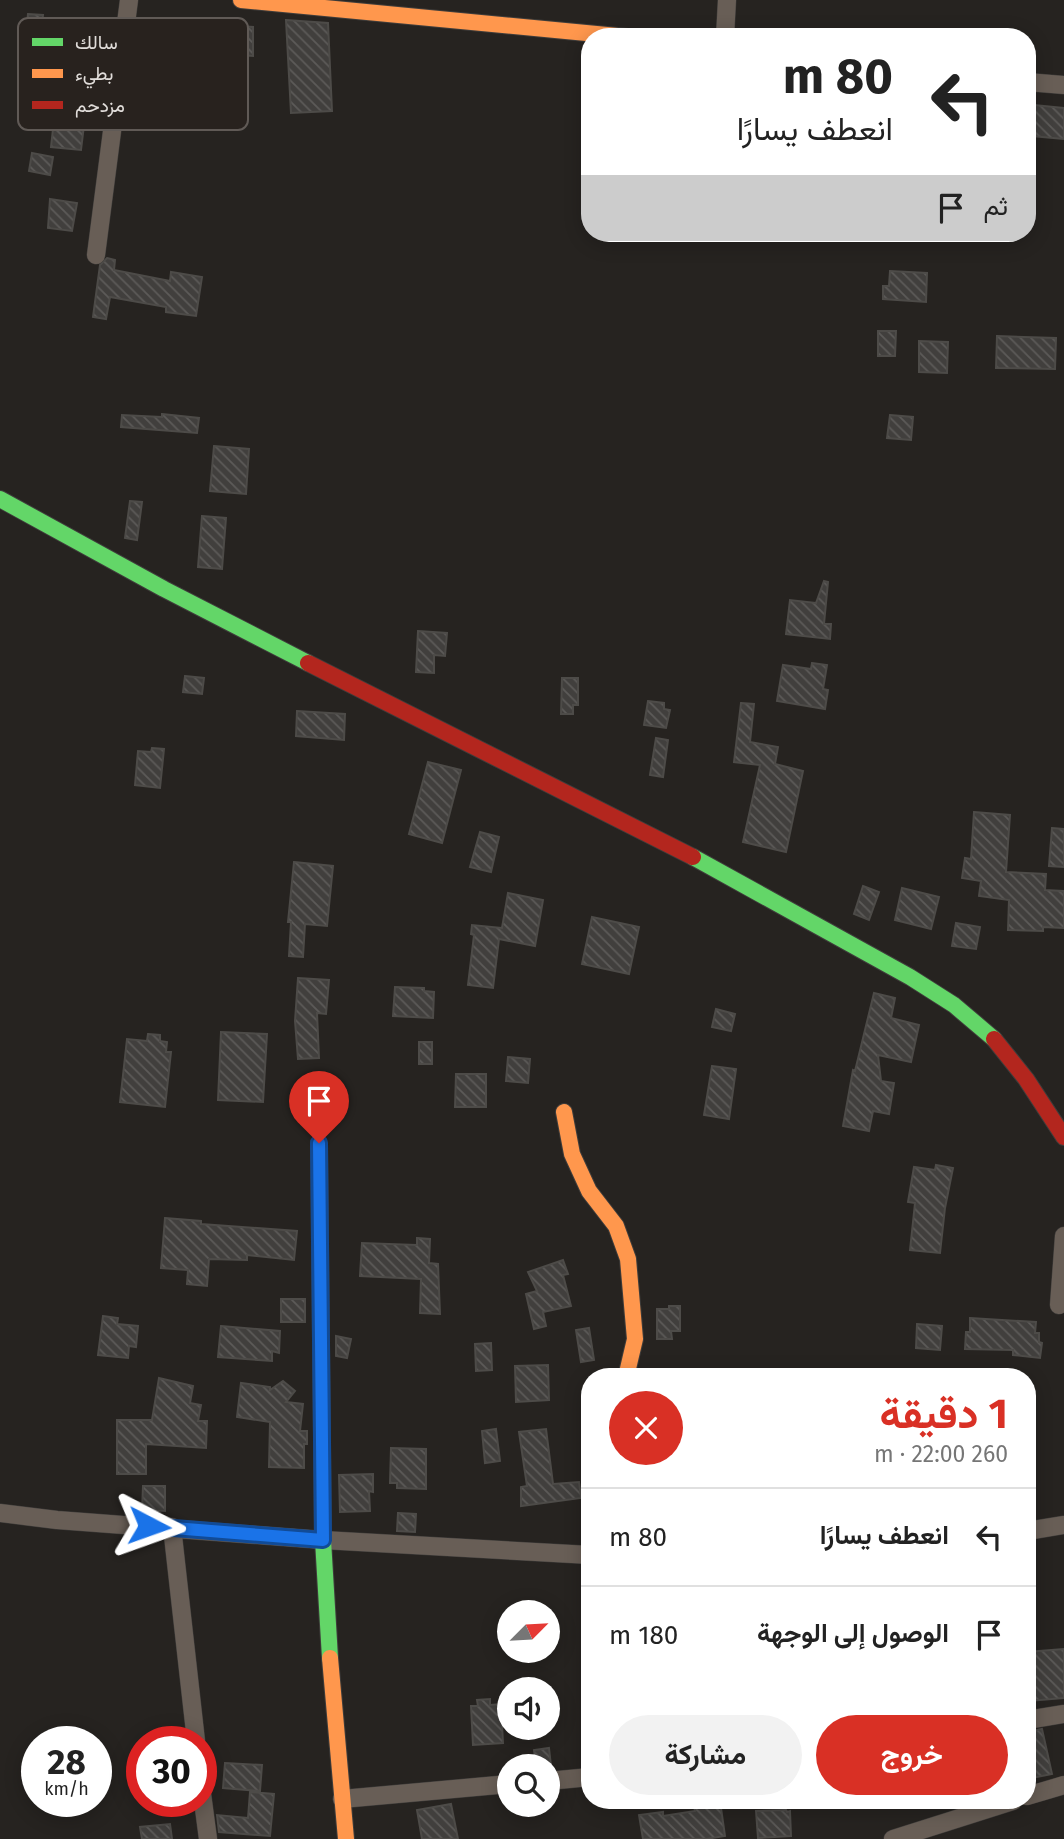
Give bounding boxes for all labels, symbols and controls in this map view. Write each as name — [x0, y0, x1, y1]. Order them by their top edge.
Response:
legend — [18, 18, 248, 130]
text: سالك — [75, 31, 118, 54]
text: 80 m — [783, 47, 893, 106]
icon: left — [917, 56, 1008, 147]
text: بطيء — [75, 62, 113, 89]
text: مزدحم — [75, 94, 125, 118]
text: انعطف يسارًا — [737, 110, 893, 148]
icon: arrive — [932, 189, 970, 227]
text: ثم — [984, 191, 1008, 222]
pin — [289, 1071, 349, 1143]
icon: arrive — [300, 1082, 338, 1120]
text: 1 دقيقة — [880, 1389, 1008, 1439]
button: close — [609, 1391, 683, 1465]
text: 260 m · 22:00 — [874, 1440, 1008, 1468]
position arrow — [112, 1489, 186, 1563]
icon: left — [970, 1518, 1008, 1556]
text: انعطف يسارًا — [820, 1520, 949, 1551]
text: 80 m — [609, 1522, 667, 1553]
north arrow — [497, 1600, 560, 1662]
map controls — [497, 1600, 560, 1817]
icon: arrive — [970, 1616, 1008, 1654]
text: الوصول إلى الوجهة — [757, 1618, 949, 1649]
text: 180 m — [609, 1620, 678, 1651]
button: sound — [497, 1677, 560, 1740]
button: مشاركة — [609, 1715, 802, 1795]
button: خروج — [816, 1715, 1008, 1795]
speed limit sign: 30 — [126, 1726, 217, 1817]
text: 28 — [47, 1741, 86, 1783]
button: search — [497, 1754, 560, 1817]
text: km/h — [44, 1778, 89, 1800]

